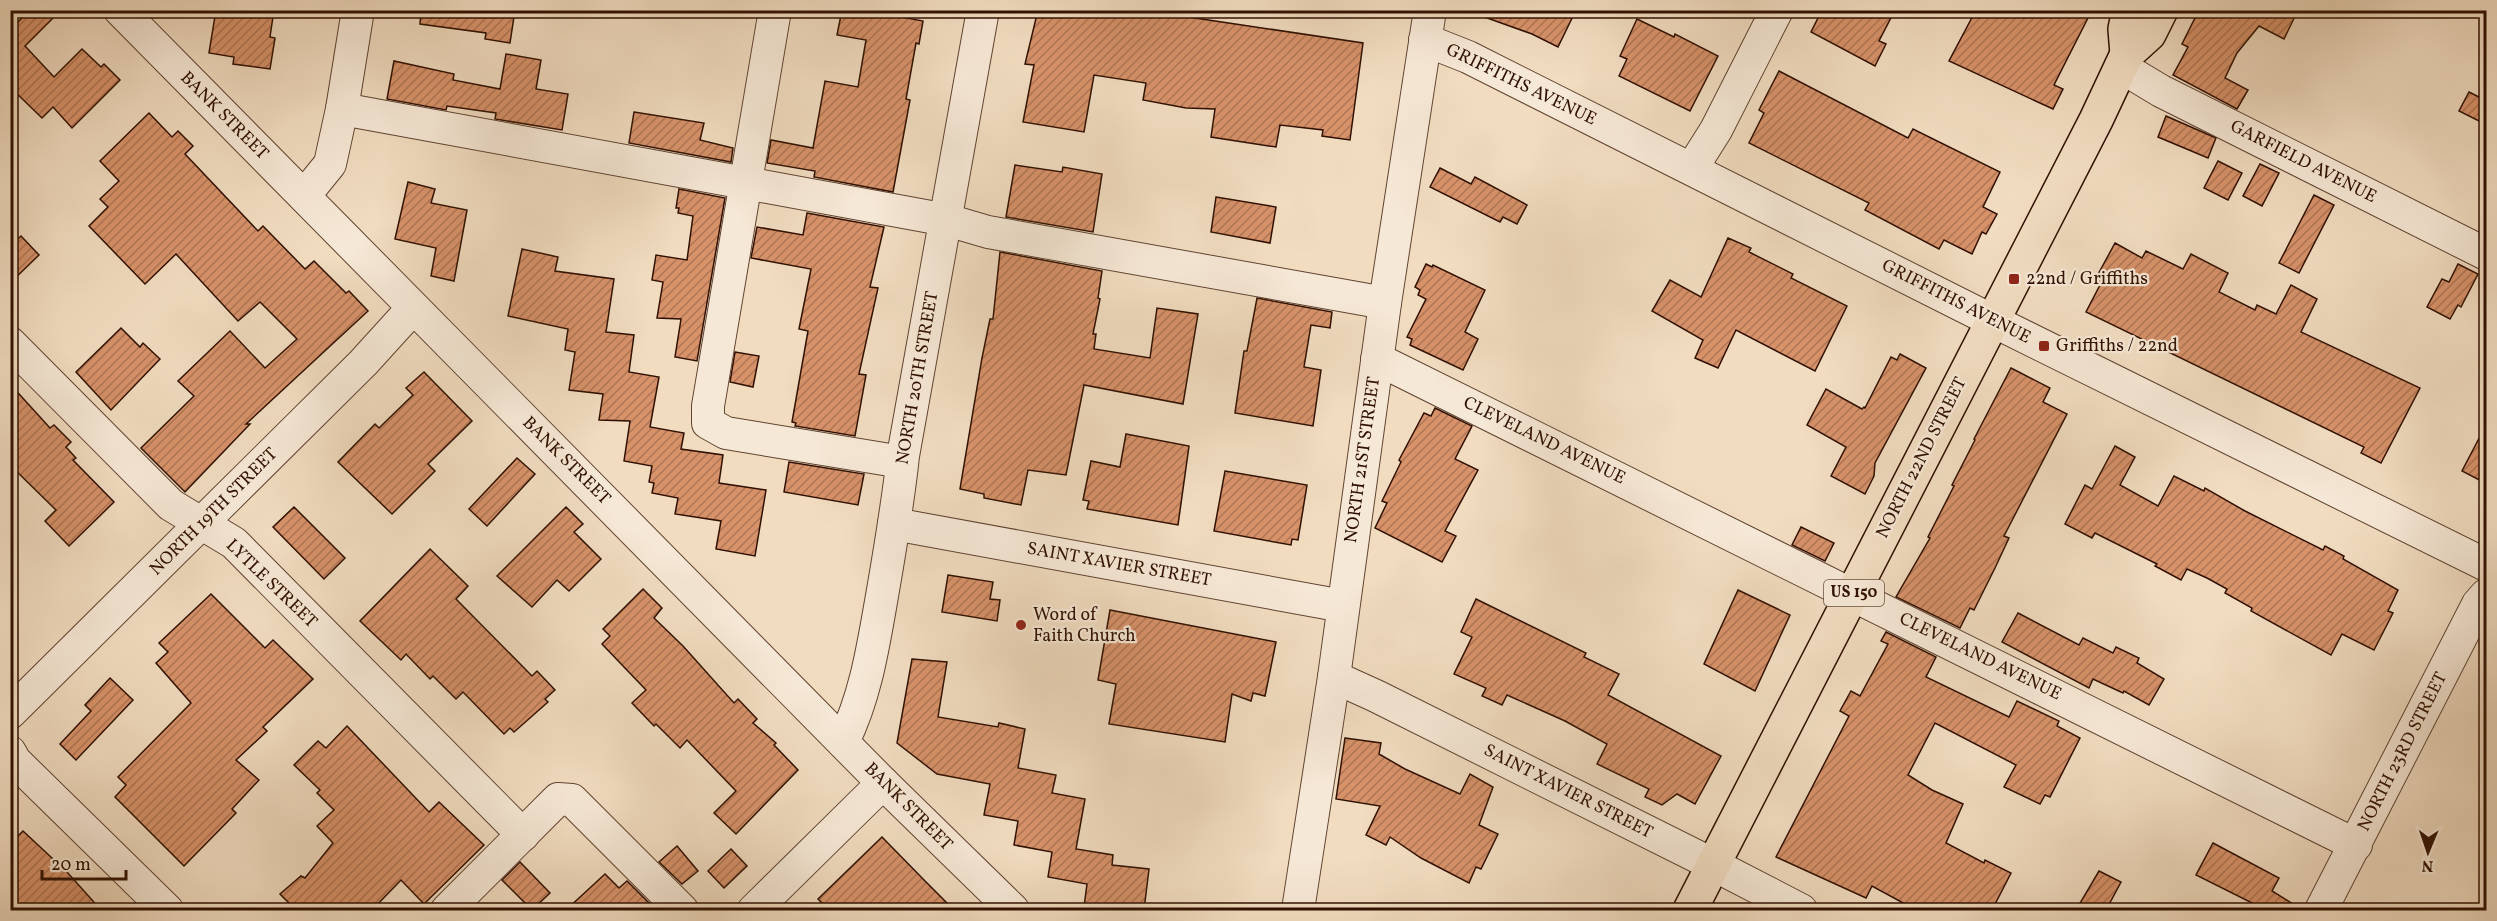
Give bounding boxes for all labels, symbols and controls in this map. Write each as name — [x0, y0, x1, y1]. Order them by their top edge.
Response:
street label: GRIFFITHS AVENUE — [1442, 38, 1601, 132]
street label: BANK STREET — [174, 66, 274, 166]
street label: GARFIELD AVENUE — [2226, 114, 2381, 210]
street label: GRIFFITHS AVENUE — [1877, 254, 2035, 351]
place label: 22nd / Griffiths — [2026, 267, 2148, 292]
marker: 22nd / Griffiths — [2007, 272, 2021, 286]
street label: NORTH 20TH STREET — [890, 289, 946, 467]
place label: Griffiths / 22nd — [2056, 334, 2178, 359]
marker: Griffiths / 22nd — [2037, 339, 2051, 353]
street label: NORTH 22ND STREET — [1871, 373, 1974, 543]
street label: NORTH 21ST STREET — [1339, 375, 1387, 545]
street label: CLEVELAND AVENUE — [1459, 391, 1630, 491]
street label: BANK STREET — [516, 411, 616, 511]
street label: NORTH 19TH STREET — [144, 442, 284, 582]
street label: LYTLE STREET — [220, 534, 323, 635]
street label: SAINT XAVIER STREET — [1025, 536, 1214, 594]
road number: US 150 — [1824, 580, 1884, 606]
place label: Word of Faith Church — [1033, 603, 1136, 649]
street label: CLEVELAND AVENUE — [1895, 607, 2066, 707]
marker: Word of Faith Church — [1014, 618, 1028, 632]
street label: NORTH 23RD STREET — [2352, 668, 2454, 836]
street label: SAINT XAVIER STREET — [1479, 738, 1657, 846]
street label: BANK STREET — [858, 757, 958, 857]
north arrow — [2398, 822, 2458, 882]
scale bar — [42, 843, 126, 881]
text: 20 m — [51, 853, 91, 878]
text: N — [2421, 854, 2434, 876]

